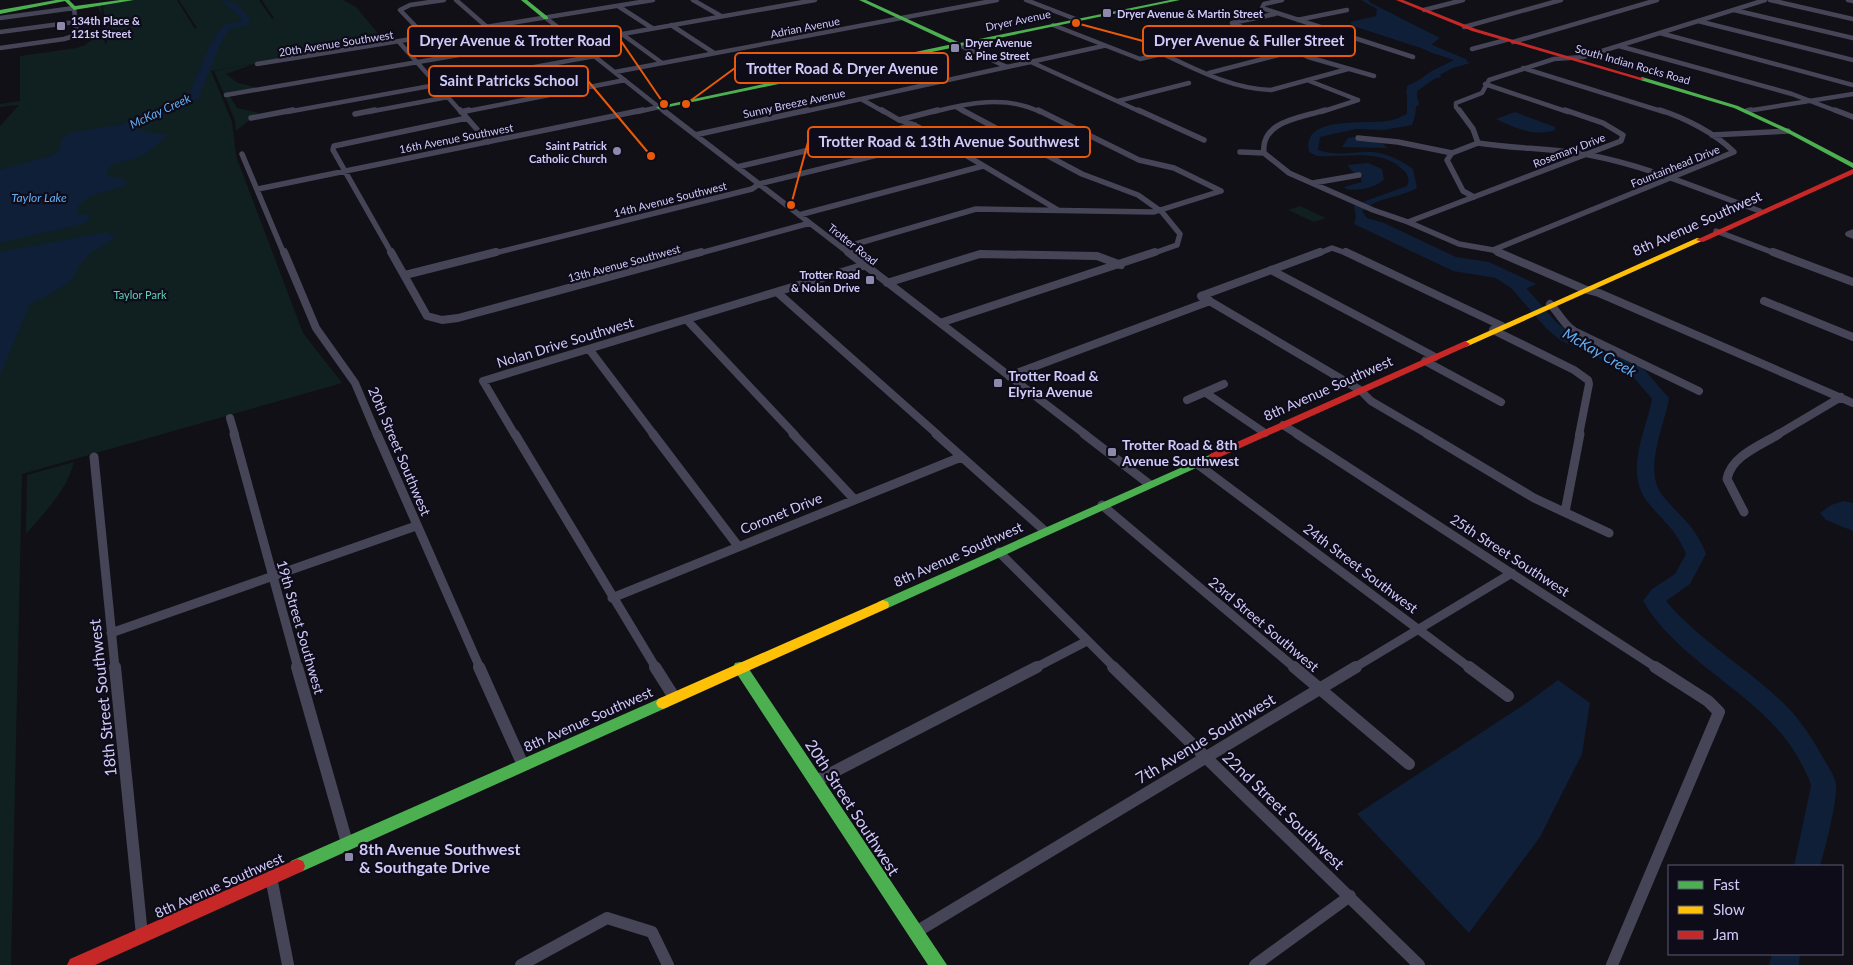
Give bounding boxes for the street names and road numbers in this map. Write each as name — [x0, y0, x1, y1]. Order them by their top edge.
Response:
street label: Dryer Avenue — [984, 7, 1052, 33]
street label: Adrian Avenue — [769, 14, 841, 40]
street label: 20th Avenue Southwest — [278, 28, 394, 58]
street label: South Indian Rocks Road — [1574, 41, 1692, 87]
street label: Sunny Breeze Avenue — [742, 86, 847, 120]
street label: 16th Avenue Southwest — [398, 121, 514, 155]
street label: Rosemary Drive — [1531, 130, 1607, 170]
street label: Fountainhead Drive — [1629, 142, 1722, 190]
street label: 14th Avenue Southwest — [612, 179, 728, 219]
street label: 8th Avenue Southwest — [1630, 187, 1764, 259]
street label: Trotter Road — [826, 221, 880, 267]
street label: 13th Avenue Southwest — [566, 242, 682, 284]
street label: Nolan Drive Southwest — [494, 313, 636, 371]
street label: 8th Avenue Southwest — [1261, 352, 1395, 424]
street label: 20th Street Southwest — [365, 384, 435, 518]
street label: Coronet Drive — [737, 489, 825, 537]
street label: 25th Street Southwest — [1447, 510, 1573, 600]
street label: 8th Avenue Southwest — [891, 518, 1025, 590]
street label: 24th Street Southwest — [1301, 520, 1421, 616]
street label: 19th Street Southwest — [274, 558, 328, 696]
street label: 23rd Street Southwest — [1206, 573, 1322, 675]
street label: 18th Street Southwest — [84, 618, 120, 778]
street label: 8th Avenue Southwest — [521, 683, 655, 755]
street label: 7th Avenue Southwest — [1132, 689, 1278, 787]
street label: 20th Street Southwest — [802, 735, 904, 879]
street label: 22nd Street Southwest — [1219, 747, 1349, 873]
street label: 8th Avenue Southwest — [152, 849, 286, 921]

